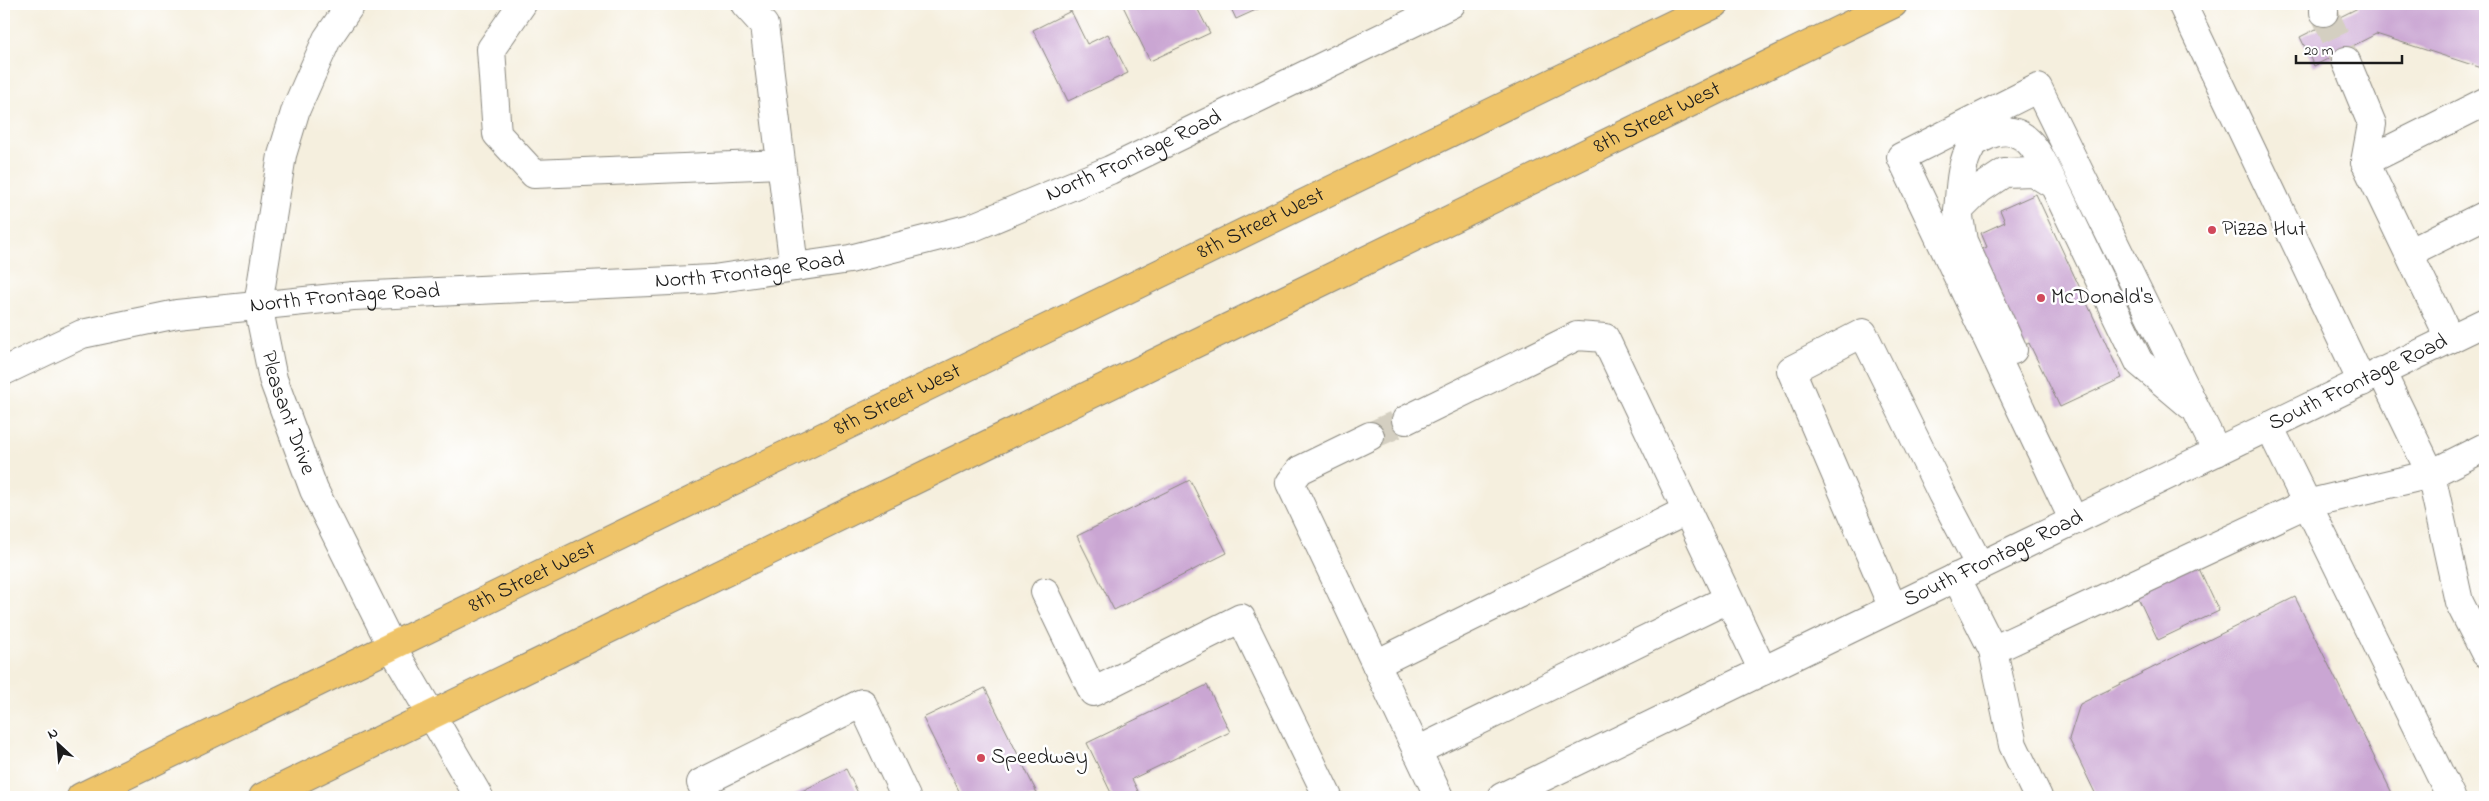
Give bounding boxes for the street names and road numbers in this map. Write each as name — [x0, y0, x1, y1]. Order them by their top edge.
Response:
street label: 8th Street West — [1589, 74, 1727, 163]
street label: North Frontage Road — [1041, 102, 1227, 211]
street label: 8th Street West — [1192, 179, 1331, 269]
street label: North Frontage Road — [654, 244, 847, 298]
street label: North Frontage Road — [248, 276, 441, 322]
street label: South Frontage Road — [2263, 326, 2453, 440]
street label: Pleasant Drive — [252, 348, 323, 480]
street label: 8th Street West — [829, 356, 968, 445]
street label: South Frontage Road — [1899, 502, 2089, 616]
street label: 8th Street West — [463, 533, 602, 622]

